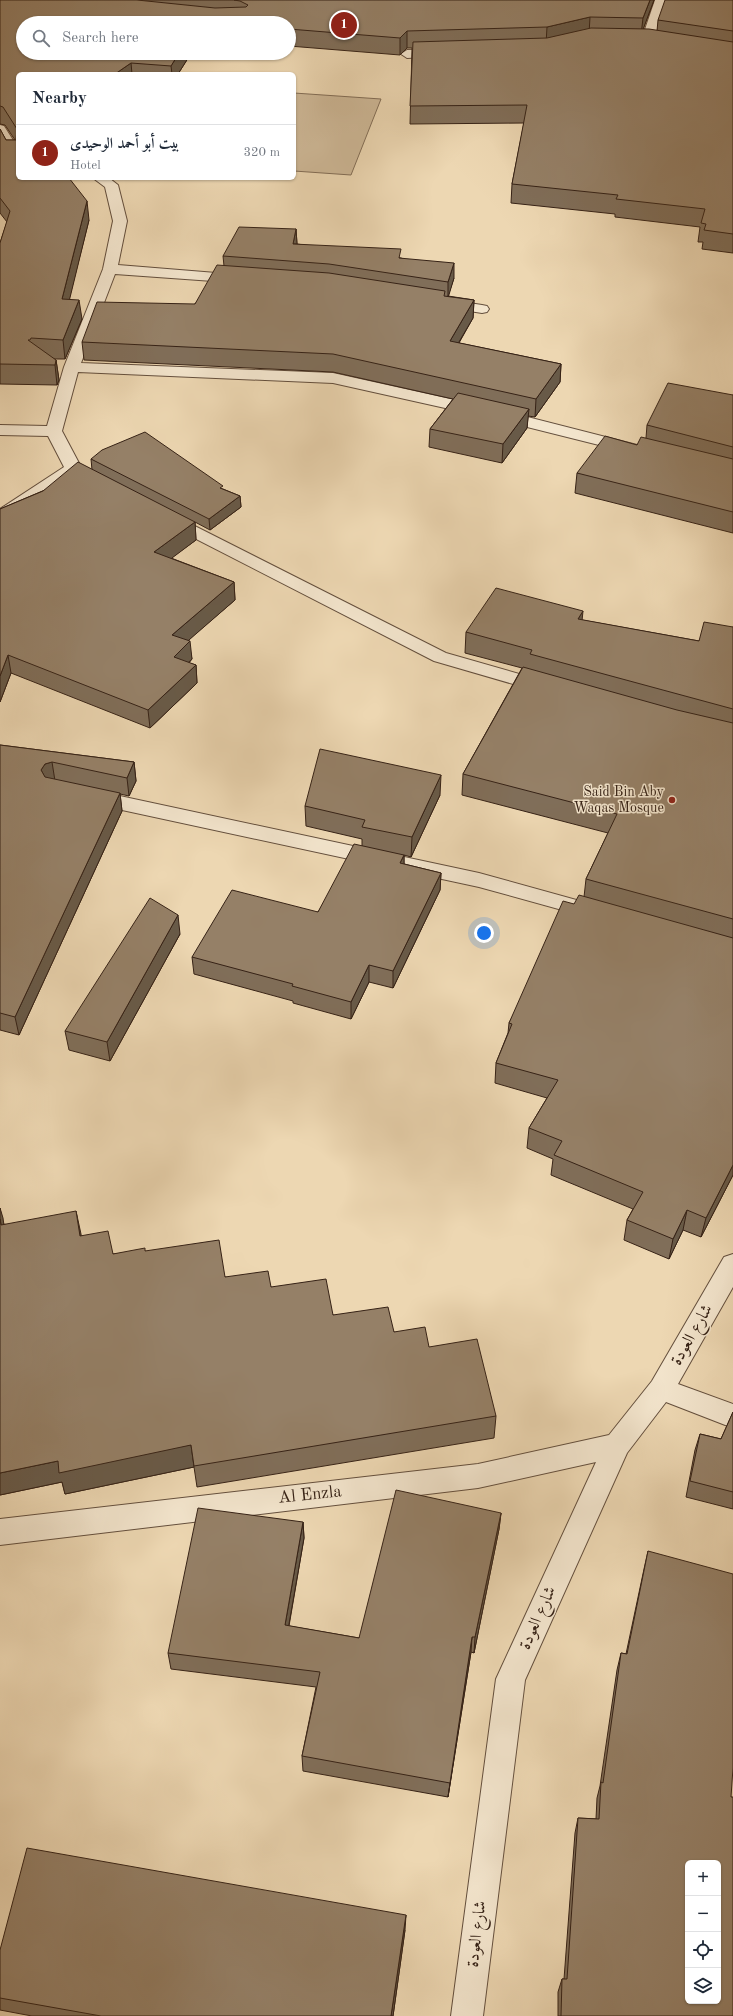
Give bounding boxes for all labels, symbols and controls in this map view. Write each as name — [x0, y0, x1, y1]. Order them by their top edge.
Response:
pin: 1 — [331, 10, 357, 40]
search box — [16, 16, 296, 60]
icon: search — [30, 27, 52, 49]
text: Search here — [62, 31, 139, 46]
text: Nearby — [32, 90, 87, 107]
text: بيت أبو أحمد الوحيدى — [70, 137, 179, 152]
text: 1 — [41, 146, 49, 159]
text: 320 m — [243, 146, 280, 159]
text: Hotel — [70, 159, 101, 172]
place label: Said Bin Aby Waqas Mosque — [574, 785, 665, 815]
marker: Said Bin Aby Waqas Mosque — [667, 795, 677, 805]
your location — [474, 923, 494, 943]
street label: شارع العودة — [668, 1302, 720, 1370]
street label: Al Enzla — [277, 1483, 343, 1507]
street label: شارع العودة — [517, 1584, 563, 1654]
map controls — [685, 1860, 721, 2004]
button: + — [685, 1860, 721, 1896]
button: − — [685, 1896, 721, 1932]
street label: شارع العودة — [464, 1900, 493, 1969]
button: locate — [685, 1932, 721, 1968]
button: layers — [685, 1968, 721, 2004]

